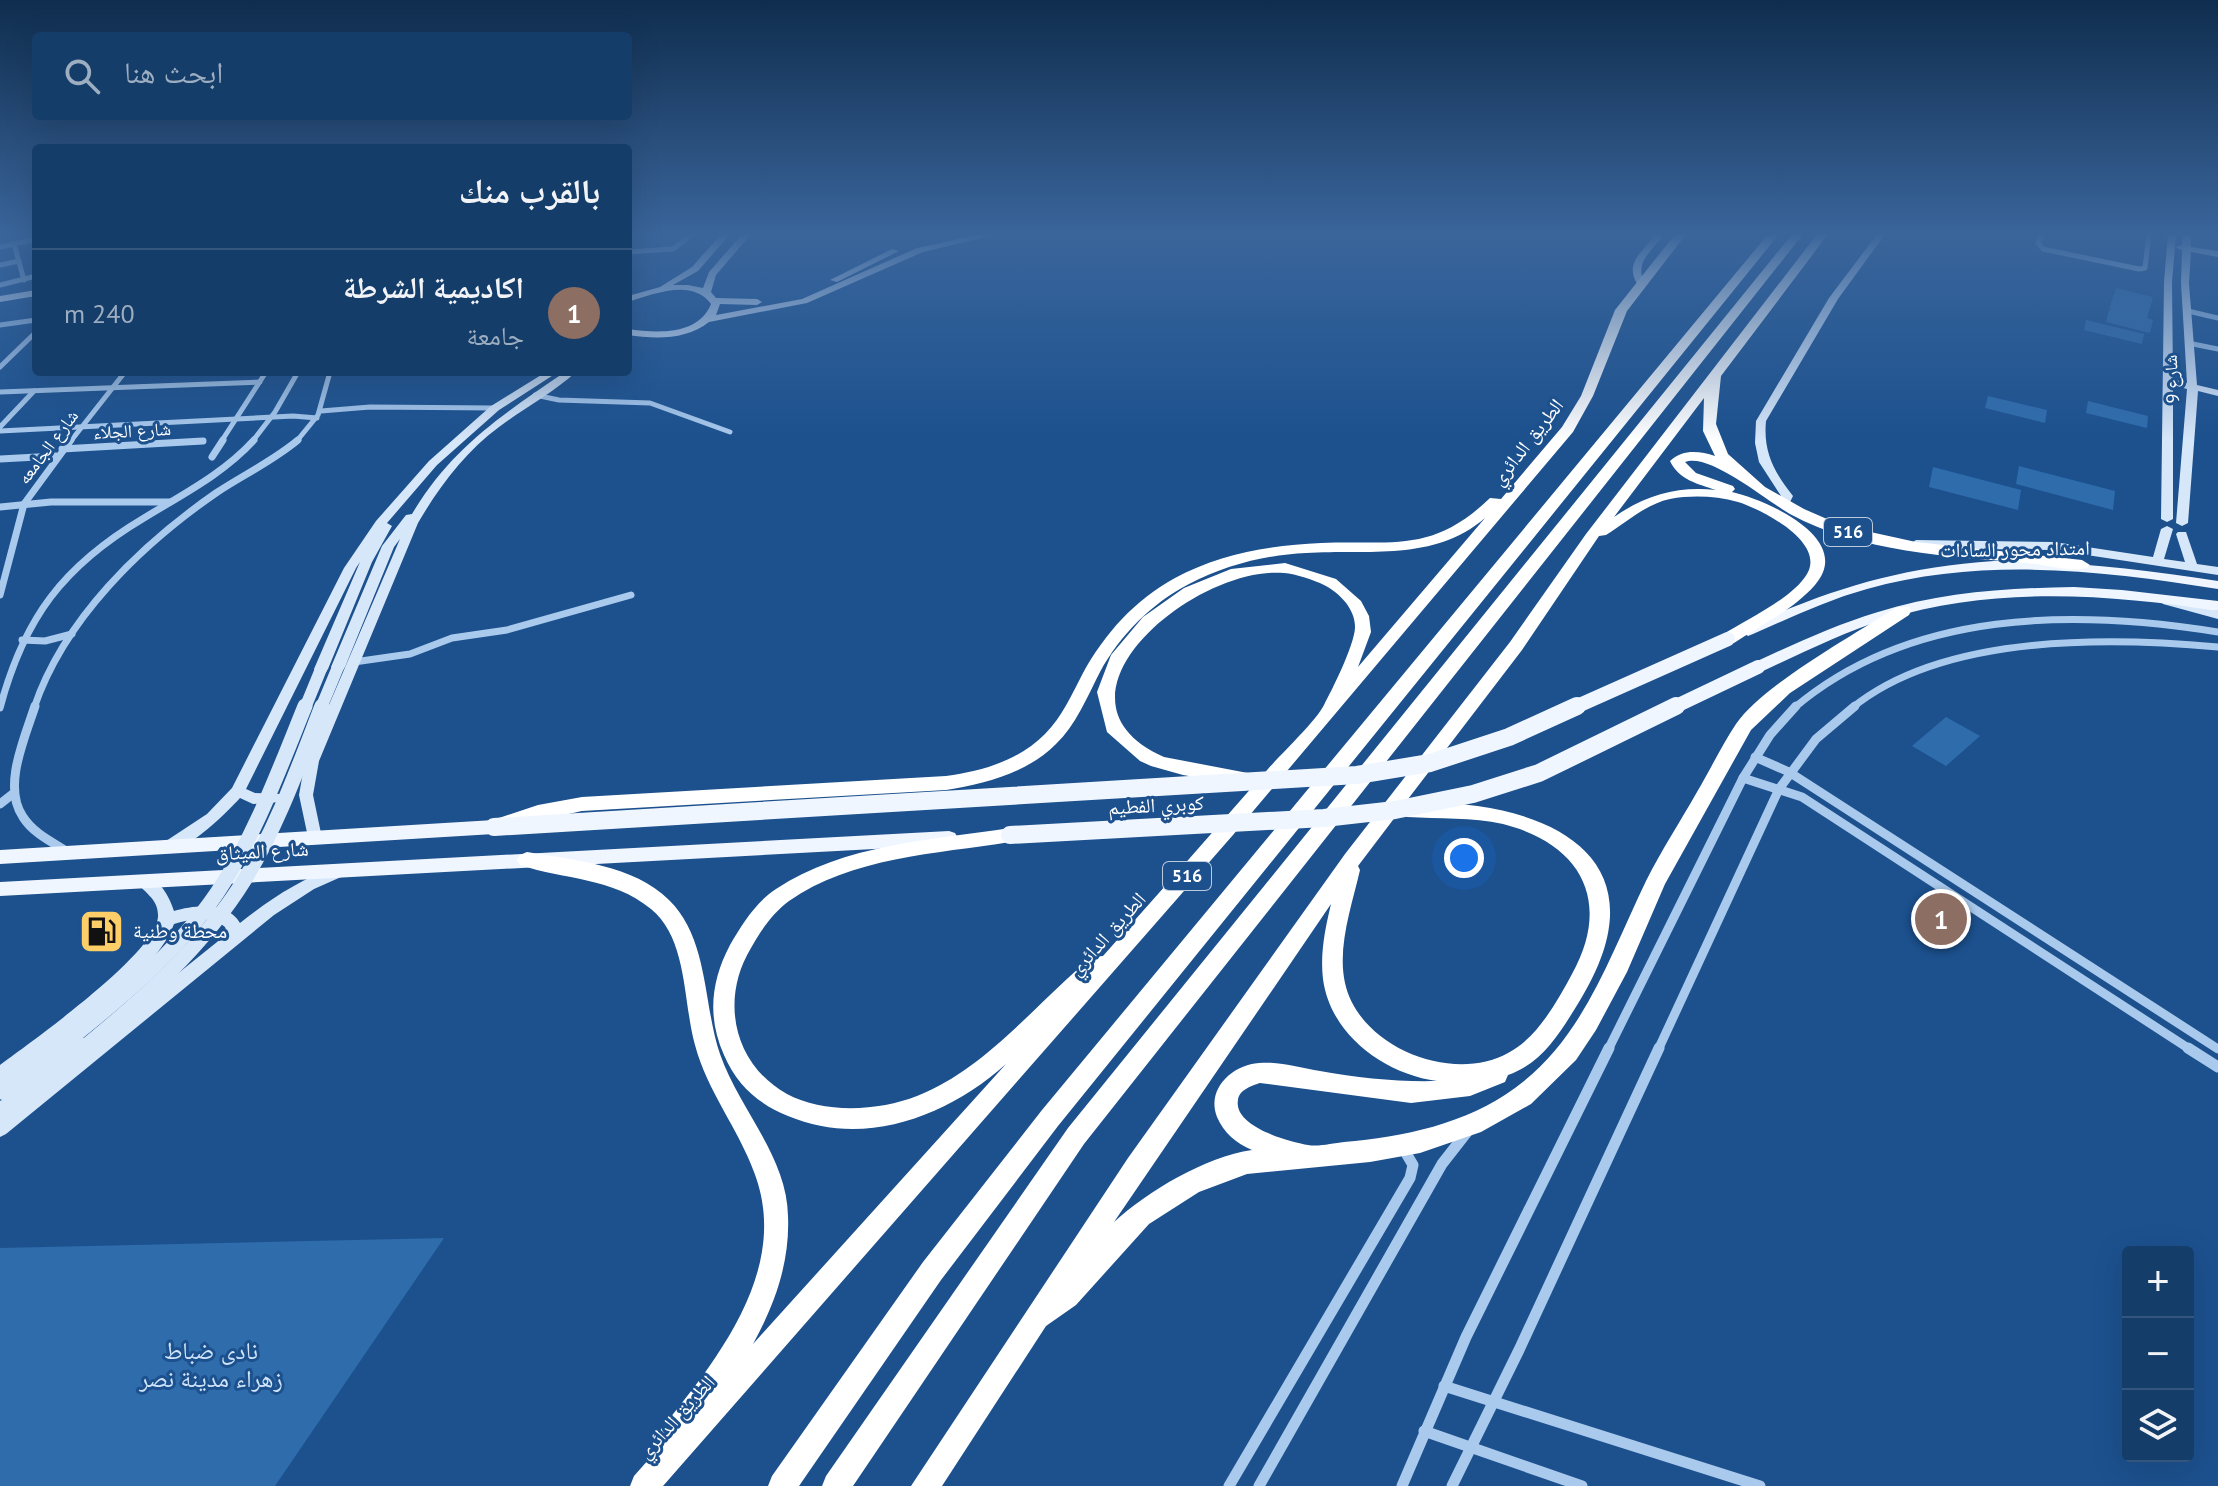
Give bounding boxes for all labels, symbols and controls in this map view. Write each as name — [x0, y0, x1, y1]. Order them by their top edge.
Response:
search box — [32, 32, 632, 120]
text: ابحث هنا — [124, 52, 223, 91]
icon: search — [60, 54, 104, 98]
text: بالقرب منك — [459, 168, 600, 212]
text: اكاديمية الشرطة — [343, 267, 524, 306]
text: 240 m — [64, 297, 135, 330]
text: 1 — [567, 297, 581, 330]
text: جامعة — [467, 319, 524, 352]
street label: شارع 9 — [2159, 354, 2184, 404]
street label: الطريق الدائري — [1485, 393, 1572, 493]
street label: شارع الجامعه — [12, 405, 83, 489]
street label: شارع الجلاء — [92, 417, 172, 444]
road number: 516 — [1824, 518, 1872, 546]
street label: امتداد محور السادات — [1940, 535, 2090, 563]
street label: كوبري الفطيم — [1107, 790, 1205, 824]
street label: شارع الميثاق — [215, 836, 309, 866]
your location — [1444, 838, 1484, 878]
road number: 516 — [1163, 862, 1211, 890]
street label: الطريق الدائري — [1063, 887, 1154, 983]
pin: 1 — [1915, 889, 1967, 949]
fuel station icon: محطة وطنية — [78, 907, 126, 955]
place label: محطة وطنية — [133, 918, 227, 944]
map controls — [2122, 1246, 2194, 1462]
button: + — [2122, 1246, 2194, 1318]
button: − — [2122, 1318, 2194, 1390]
park label: نادى ضباط زهراء مدينة نصر — [138, 1335, 283, 1394]
street label: الطريق الدائري — [632, 1370, 723, 1466]
button: layers — [2122, 1390, 2194, 1462]

